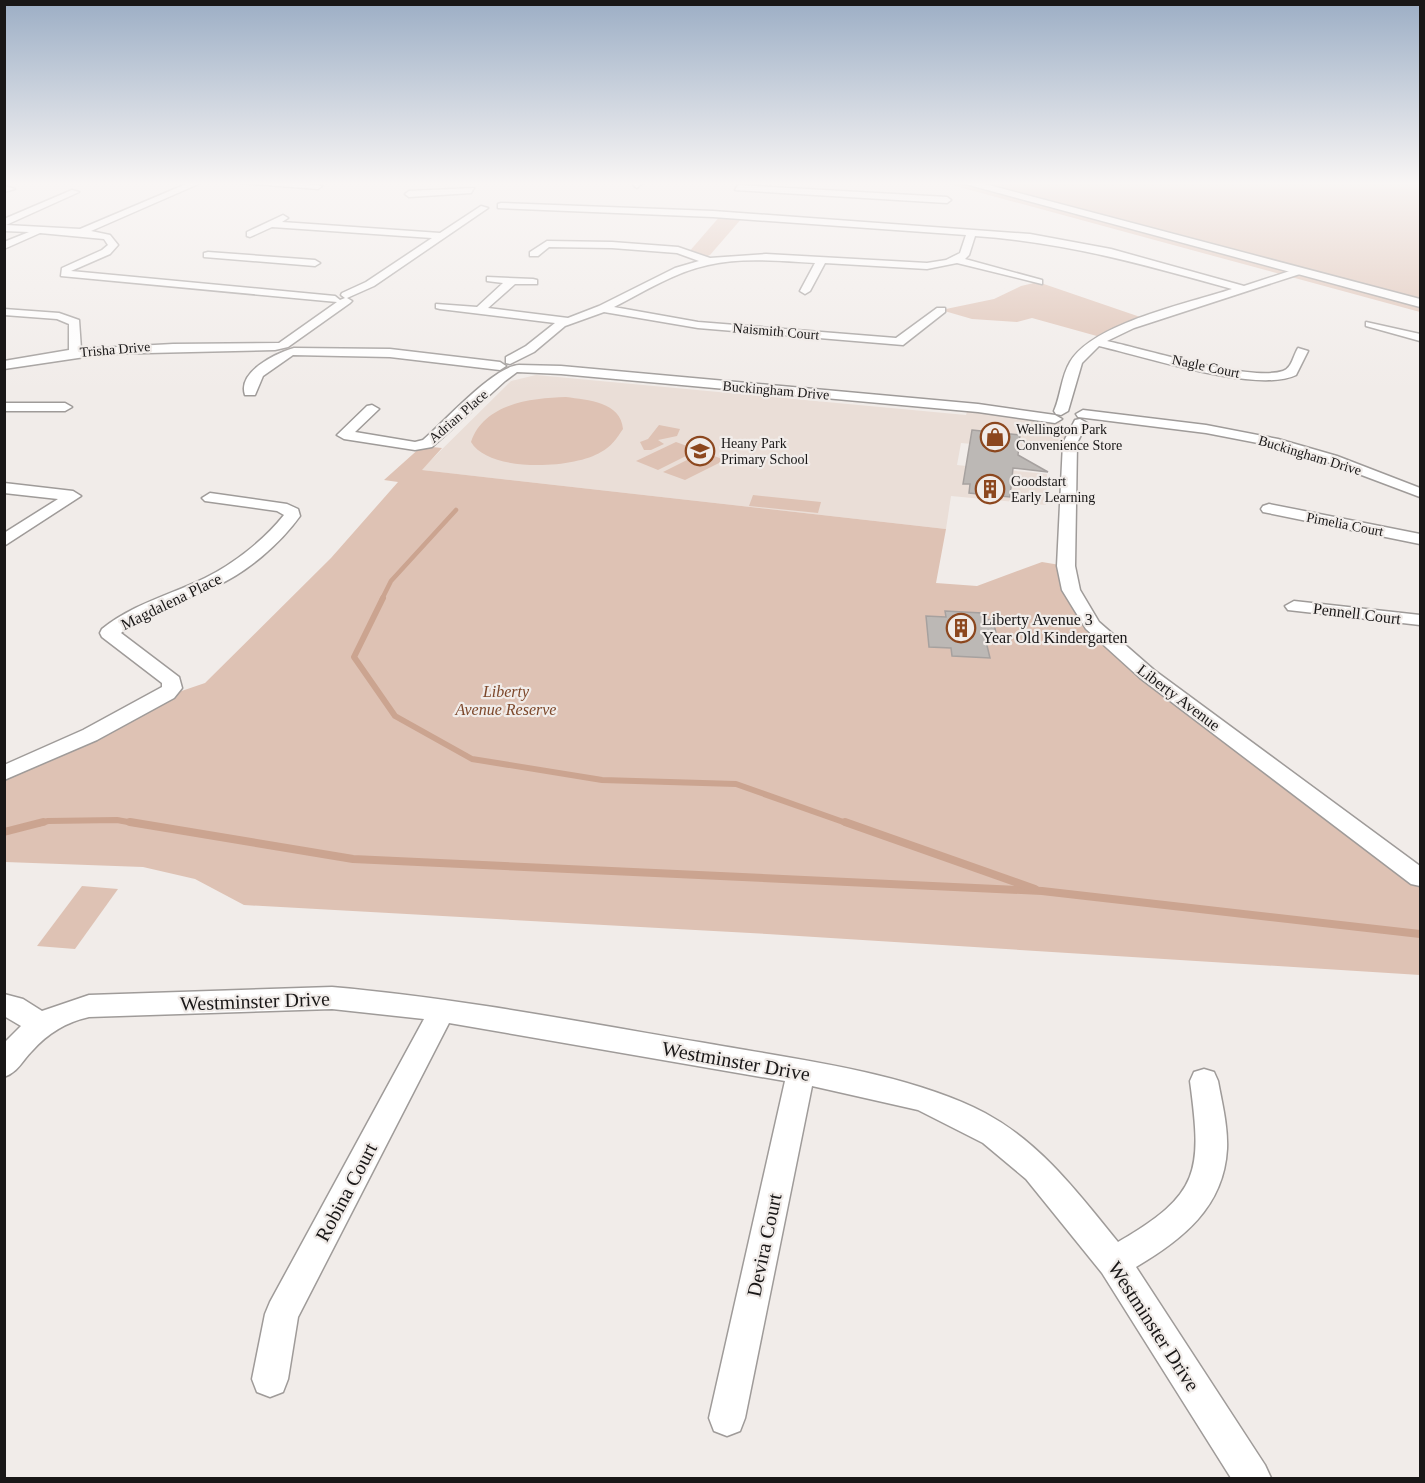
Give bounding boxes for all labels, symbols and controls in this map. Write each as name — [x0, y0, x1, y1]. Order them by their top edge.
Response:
street label: Naismith Court — [732, 320, 820, 343]
street label: Trisha Drive — [79, 339, 151, 360]
street label: Nagle Court — [1171, 352, 1241, 381]
street label: Buckingham Drive — [722, 378, 830, 403]
street label: Adrian Place — [426, 387, 491, 446]
shop icon: Wellington Park Convenience Store — [979, 421, 1011, 453]
place label: Wellington Park Convenience Store — [1016, 422, 1122, 453]
street label: Buckingham Drive — [1257, 433, 1363, 478]
school or university icon: Heany Park Primary School — [684, 435, 716, 467]
place label: Heany Park Primary School — [721, 436, 809, 467]
building icon: Goodstart Early Learning — [974, 473, 1006, 505]
place label: Goodstart Early Learning — [1011, 474, 1095, 505]
street label: Pimelia Court — [1305, 510, 1385, 539]
street label: Magdalena Place — [118, 570, 225, 634]
street label: Pennell Court — [1312, 600, 1402, 627]
place label: Liberty Avenue 3 Year Old Kindergarten — [982, 611, 1128, 647]
building icon: Liberty Avenue 3 Year Old Kindergarten — [945, 612, 977, 644]
street label: Liberty Avenue — [1134, 661, 1223, 735]
park label: Liberty Avenue Reserve — [455, 683, 556, 718]
street label: Westminster Drive — [180, 987, 330, 1015]
street label: Westminster Drive — [660, 1037, 812, 1085]
street label: Robina Court — [311, 1139, 381, 1245]
street label: Devira Court — [742, 1191, 786, 1299]
street label: Westminster Drive — [1104, 1257, 1204, 1395]

